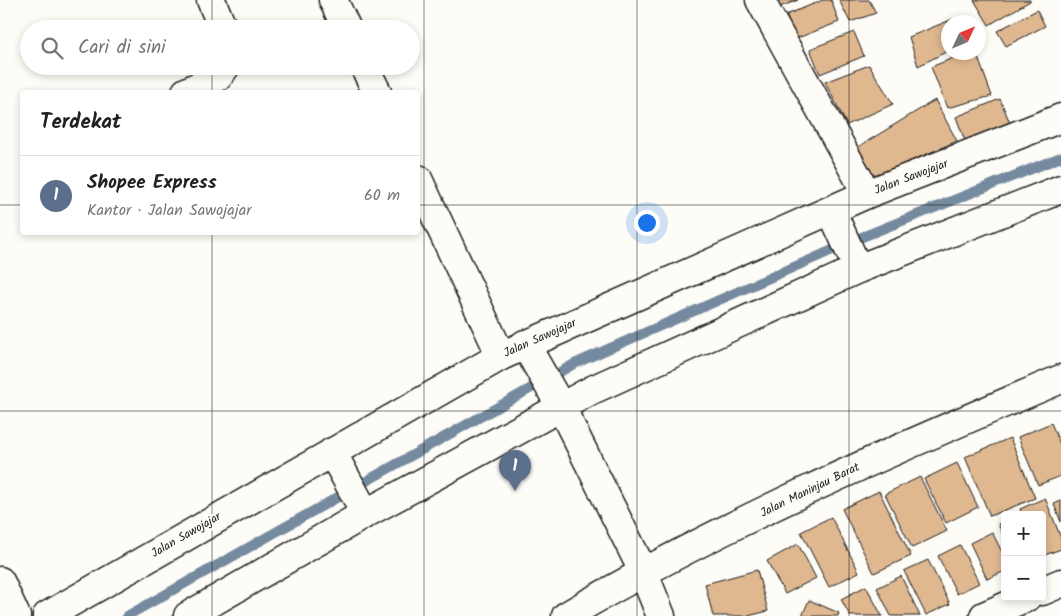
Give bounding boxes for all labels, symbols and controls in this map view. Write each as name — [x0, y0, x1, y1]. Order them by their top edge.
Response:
north arrow — [941, 15, 986, 60]
search box — [20, 20, 420, 75]
text: Cari di sini — [78, 33, 166, 63]
icon: search — [38, 34, 66, 62]
text: Terdekat — [40, 106, 121, 139]
street label: Jalan Sawojajar — [871, 154, 952, 200]
text: Shopee Express — [87, 168, 217, 198]
text: 1 — [54, 183, 58, 208]
text: 60 m — [364, 183, 400, 208]
text: Kantor · Jalan Sawojajar — [87, 198, 252, 223]
your location — [634, 210, 660, 236]
street label: Jalan Sawojajar — [501, 313, 580, 363]
pin: 1 — [499, 450, 531, 491]
street label: Jalan Maninjau Barat — [757, 458, 863, 522]
street label: Jalan Sawojajar — [148, 507, 225, 563]
map controls — [1001, 511, 1046, 601]
button: + — [1001, 511, 1046, 556]
button: − — [1001, 556, 1046, 601]

